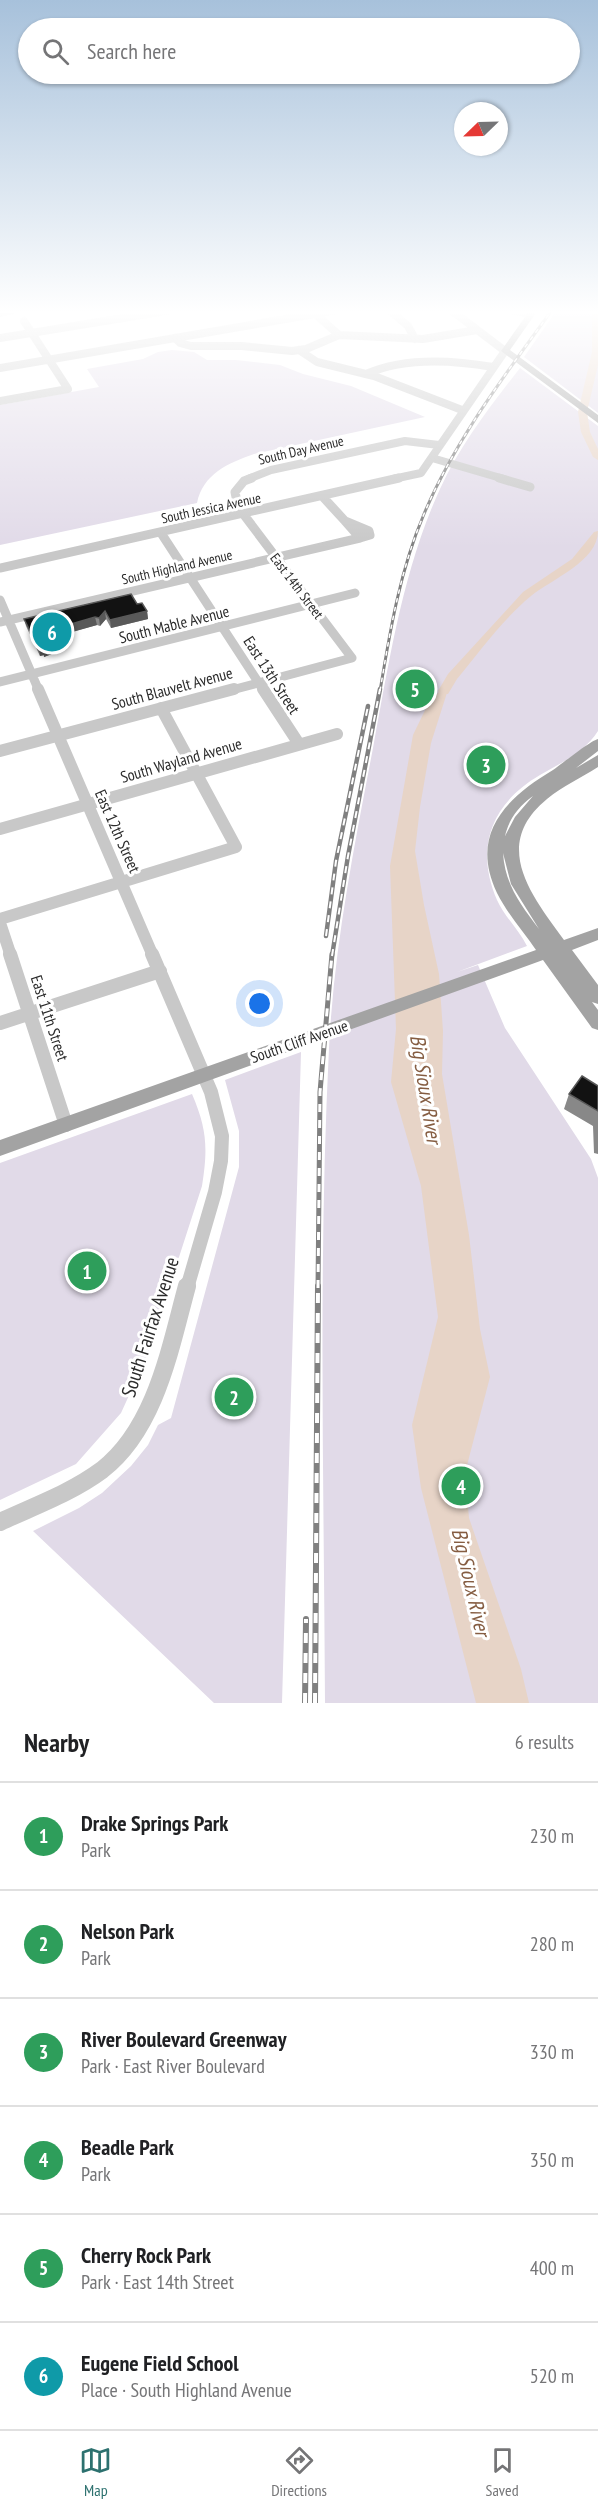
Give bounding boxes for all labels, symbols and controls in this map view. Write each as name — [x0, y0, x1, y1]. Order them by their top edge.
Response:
search box — [18, 18, 580, 84]
icon: search — [39, 35, 72, 68]
text: Search here — [87, 37, 176, 65]
north arrow — [454, 102, 508, 156]
street label: South Day Avenue — [257, 431, 346, 469]
street label: South Jessica Avenue — [160, 489, 263, 527]
street label: South Highland Avenue — [120, 545, 234, 588]
street label: East 14th Street — [266, 550, 328, 623]
street label: South Mable Avenue — [117, 601, 231, 647]
pin: 6 — [32, 610, 72, 654]
street label: East 13th Street — [239, 632, 305, 718]
street label: South Blauvelt Avenue — [109, 662, 235, 714]
pin: 5 — [396, 666, 434, 712]
street label: South Wayland Avenue — [118, 733, 244, 787]
pin: 3 — [466, 742, 506, 788]
street label: East 12th Street — [91, 786, 145, 876]
street label: East 11th Street — [27, 973, 73, 1064]
your location — [245, 989, 274, 1018]
street label: South Cliff Avenue — [248, 1015, 350, 1067]
water label: Big Sioux River — [404, 1033, 448, 1148]
pin: 1 — [68, 1248, 106, 1294]
street label: South Fairfax Avenue — [115, 1254, 185, 1400]
pin: 2 — [214, 1374, 254, 1420]
pin: 4 — [442, 1464, 480, 1508]
water label: Big Sioux River — [446, 1526, 497, 1642]
text: Nearby — [24, 1726, 89, 1759]
text: 6 results — [515, 1729, 574, 1755]
text: Drake Springs Park — [81, 1809, 228, 1837]
text: 1 — [39, 1823, 48, 1849]
text: 230 m — [530, 1823, 574, 1849]
text: Park — [81, 1837, 111, 1863]
text: Nelson Park — [81, 1917, 174, 1945]
text: 2 — [39, 1931, 48, 1957]
text: 280 m — [530, 1931, 574, 1957]
text: Park — [81, 1945, 111, 1971]
text: River Boulevard Greenway — [81, 2025, 287, 2053]
text: 3 — [39, 2039, 48, 2065]
text: 330 m — [530, 2039, 574, 2065]
text: Park · East River Boulevard — [81, 2053, 265, 2079]
text: Beadle Park — [81, 2133, 174, 2161]
text: 4 — [39, 2147, 48, 2173]
text: 350 m — [530, 2147, 574, 2173]
text: Park — [81, 2161, 111, 2187]
text: Cherry Rock Park — [81, 2241, 211, 2269]
text: 5 — [39, 2255, 48, 2281]
text: 400 m — [530, 2255, 574, 2281]
text: Park · East 14th Street — [81, 2269, 234, 2295]
text: Eugene Field School — [81, 2349, 239, 2377]
text: 6 — [39, 2363, 48, 2389]
text: 520 m — [530, 2363, 574, 2389]
text: Place · South Highland Avenue — [81, 2377, 292, 2403]
tab: Map — [79, 2444, 112, 2500]
tab: Directions — [271, 2444, 327, 2500]
tab: Saved — [486, 2444, 519, 2500]

